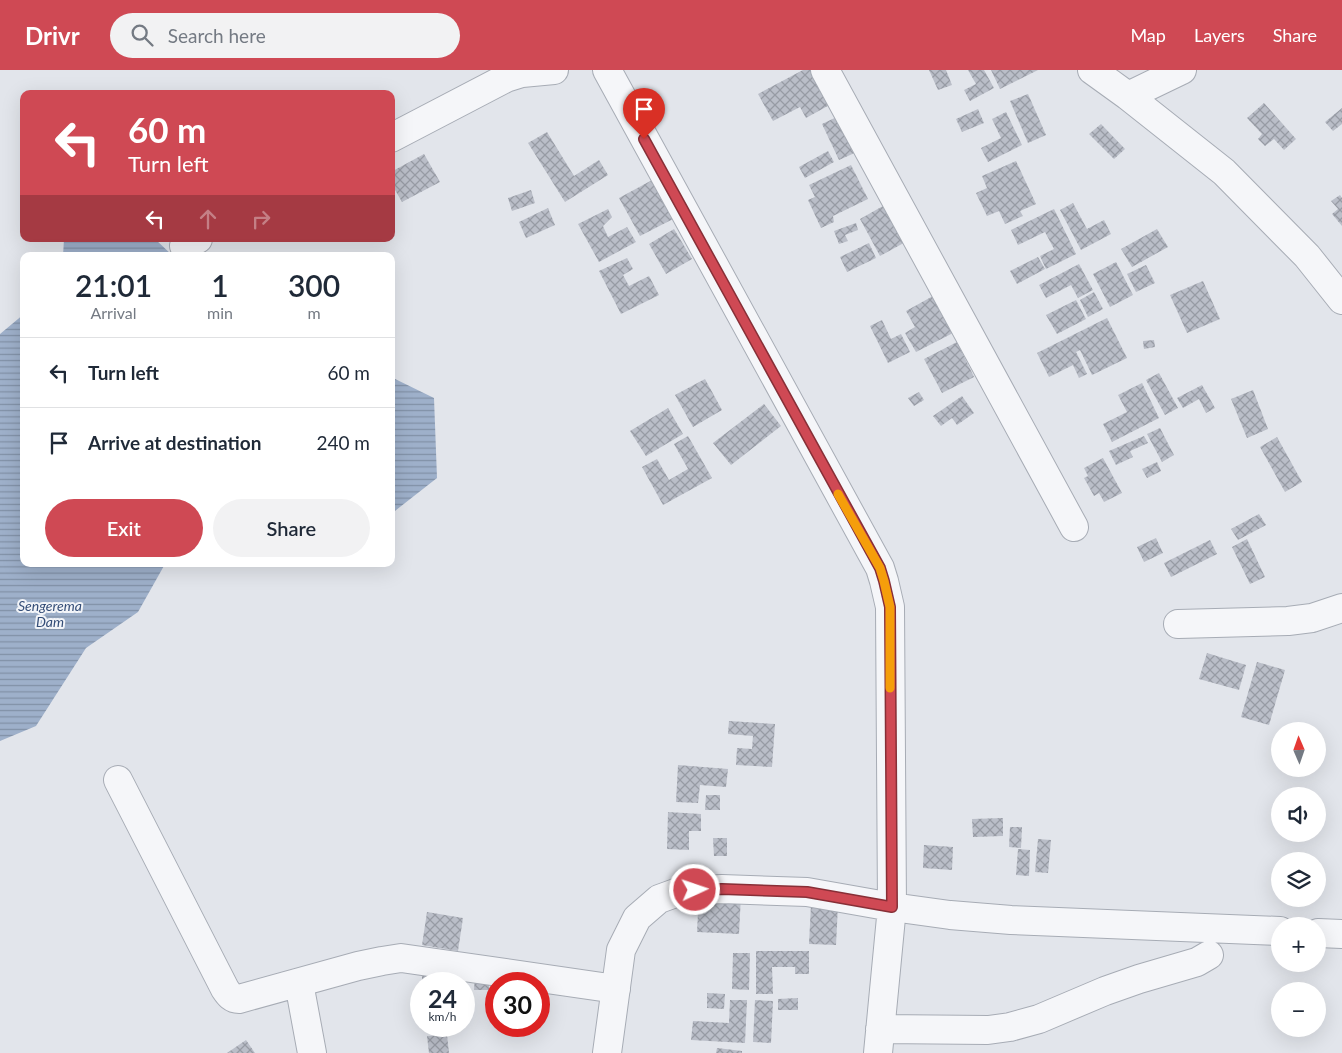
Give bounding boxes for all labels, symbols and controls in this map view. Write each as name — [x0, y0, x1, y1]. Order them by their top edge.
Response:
search box — [110, 13, 460, 58]
text: Drivr — [25, 21, 80, 50]
icon: search — [128, 21, 156, 49]
text: Search here — [168, 24, 266, 47]
text: Map — [1130, 24, 1166, 46]
text: Layers — [1194, 24, 1245, 46]
text: Share — [1273, 24, 1317, 46]
pin — [623, 88, 665, 139]
icon: arrive — [630, 95, 658, 123]
text: 60 m — [128, 108, 206, 150]
icon: left — [45, 110, 110, 175]
text: Turn left — [128, 150, 209, 177]
icon: left — [141, 205, 169, 233]
icon: ahead — [194, 205, 222, 233]
icon: right — [247, 205, 275, 233]
text: 21:01 — [75, 267, 152, 303]
text: 1 — [211, 267, 229, 303]
text: 300 — [288, 267, 340, 303]
text: Arrival — [90, 303, 137, 322]
text: min — [207, 303, 233, 322]
text: m — [307, 303, 321, 322]
icon: left — [45, 359, 73, 387]
text: Turn left — [88, 361, 159, 384]
text: 60 m — [327, 361, 370, 384]
icon: arrive — [45, 429, 73, 457]
text: Arrive at destination — [88, 431, 261, 454]
text: 240 m — [316, 431, 370, 454]
button: Exit — [45, 499, 203, 557]
button: Share — [213, 499, 370, 557]
water label: Sengerema Dam — [18, 597, 82, 630]
north arrow — [1271, 722, 1326, 778]
map controls — [1271, 722, 1326, 1037]
button: sound — [1271, 787, 1326, 842]
button: layers — [1271, 852, 1326, 907]
position arrow — [668, 863, 720, 915]
button: + — [1271, 917, 1326, 972]
speed limit sign: 30 — [485, 972, 550, 1037]
button: − — [1271, 982, 1326, 1037]
text: 24 — [428, 983, 457, 1013]
text: km/h — [428, 1009, 457, 1024]

